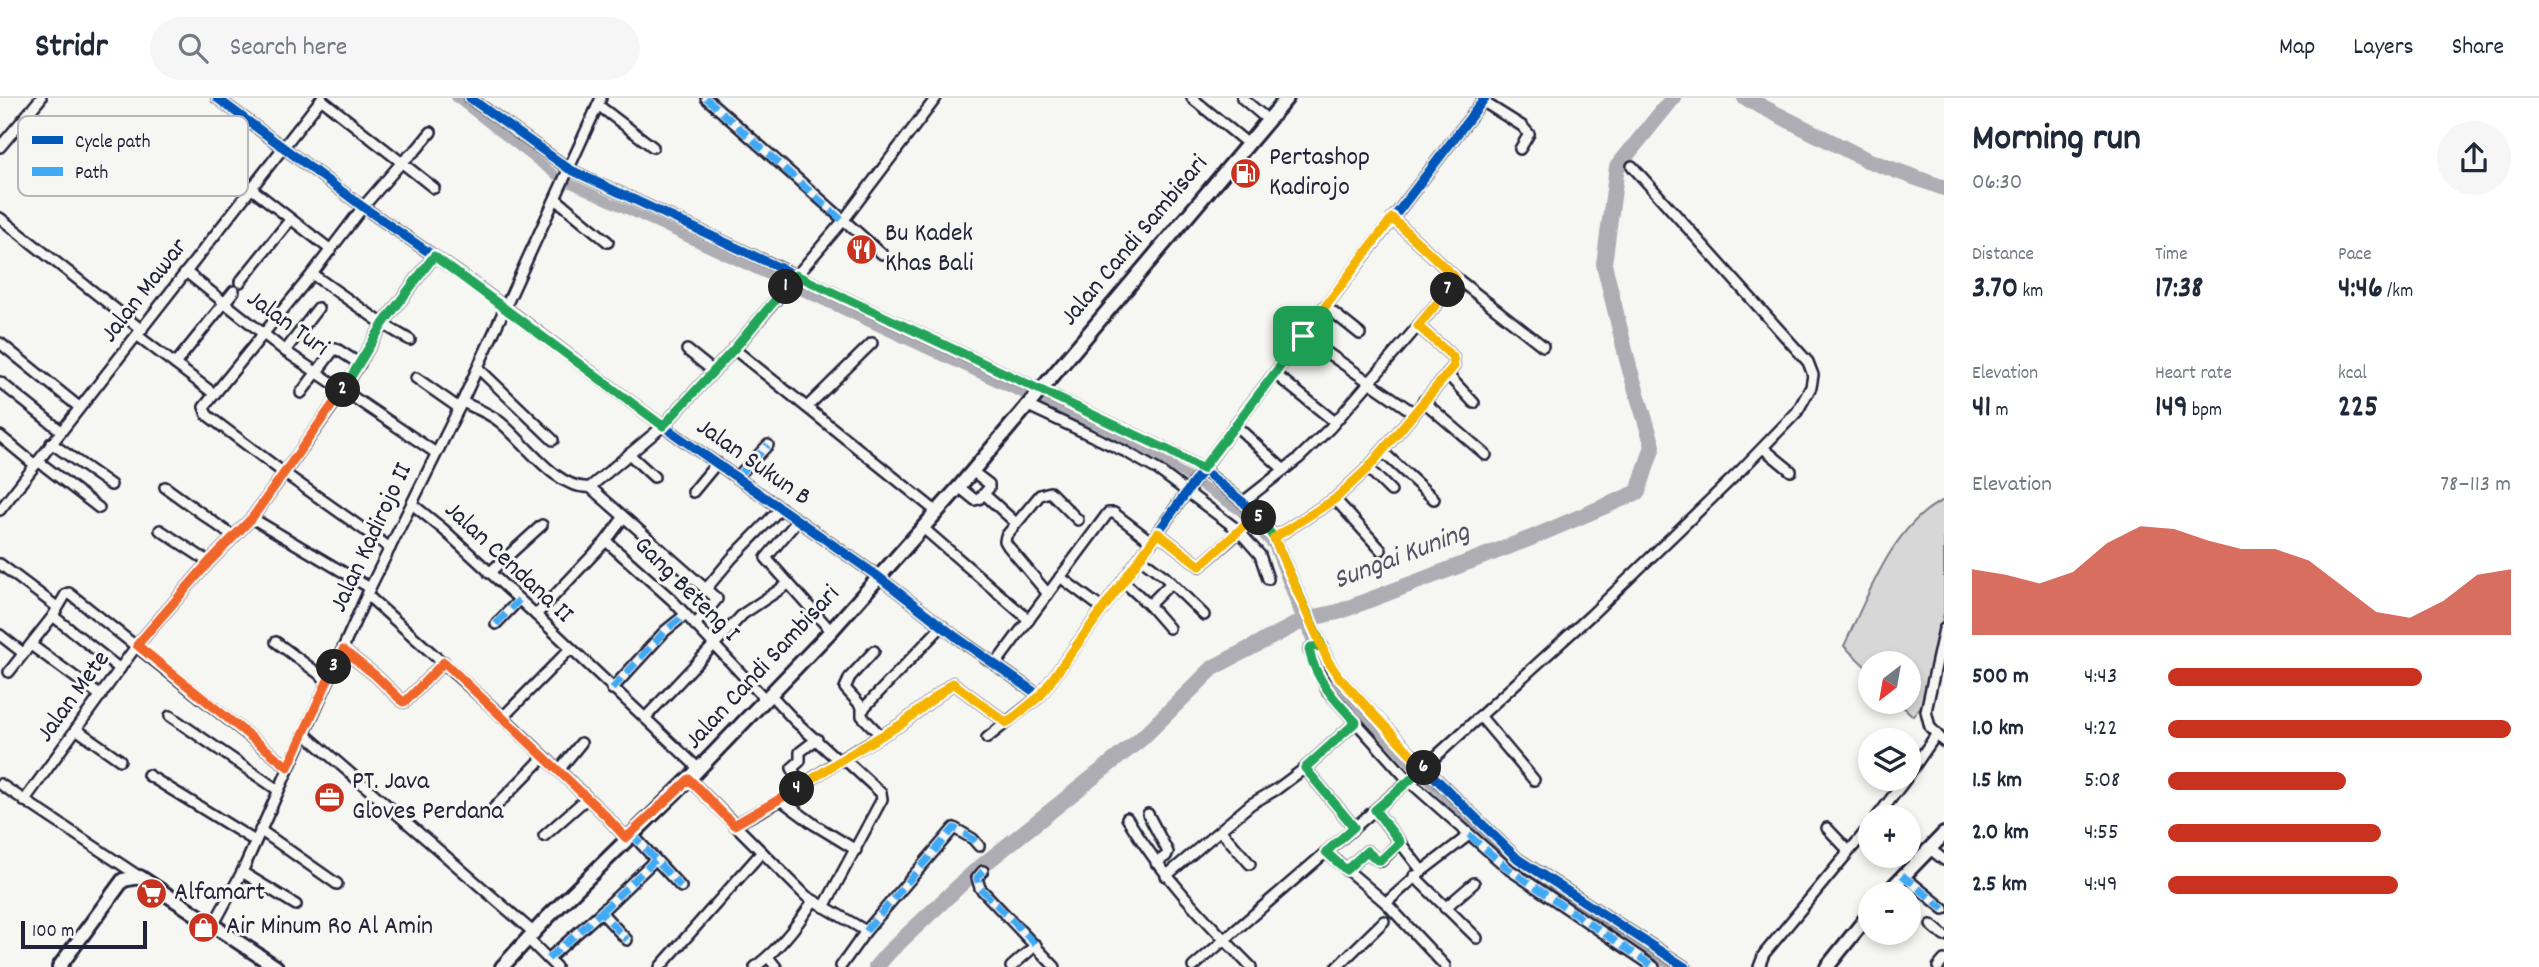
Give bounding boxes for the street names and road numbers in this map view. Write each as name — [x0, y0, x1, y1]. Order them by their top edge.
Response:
street label: Jalan Candi Sambisari — [1052, 147, 1218, 334]
street label: Jalan Mawar — [92, 230, 198, 351]
street label: Jalan Turi — [238, 281, 336, 367]
street label: Jalan Sukun B — [688, 410, 818, 516]
street label: Jalan Kadirojo II — [321, 457, 423, 619]
street label: Jalan Cendana II — [435, 493, 581, 633]
street label: Gang Beteng I — [625, 529, 747, 651]
street label: Jalan Candi Sambisari — [677, 577, 849, 759]
street label: Jalan Mete — [28, 643, 120, 751]

